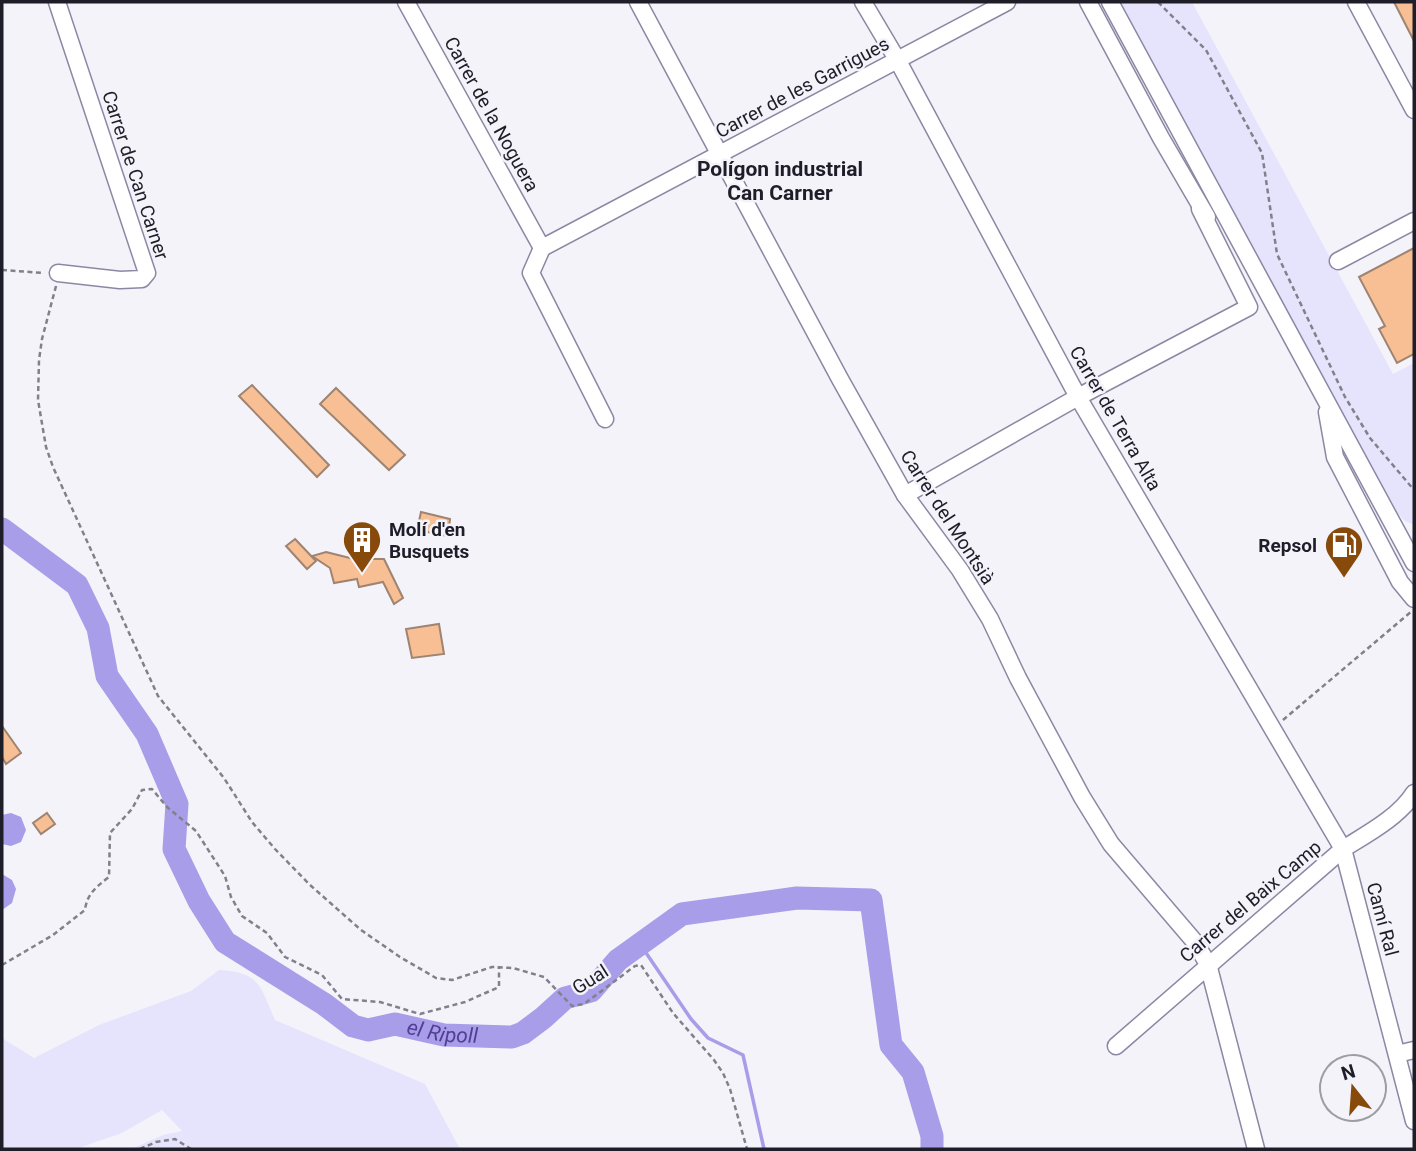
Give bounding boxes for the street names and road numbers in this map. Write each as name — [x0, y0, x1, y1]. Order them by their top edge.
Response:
street label: Carrer de les Garrigues — [712, 32, 893, 143]
street label: Carrer de la Noguera — [439, 33, 544, 196]
street label: Carrer de Can Carner — [97, 88, 174, 263]
street label: Carrer de Terra Alta — [1065, 342, 1166, 495]
street label: Carrer del Montsià — [896, 446, 1000, 589]
street label: Carrer del Baix Camp — [1175, 835, 1326, 967]
street label: Camí Ral — [1362, 880, 1403, 959]
street label: Gual — [568, 960, 613, 999]

